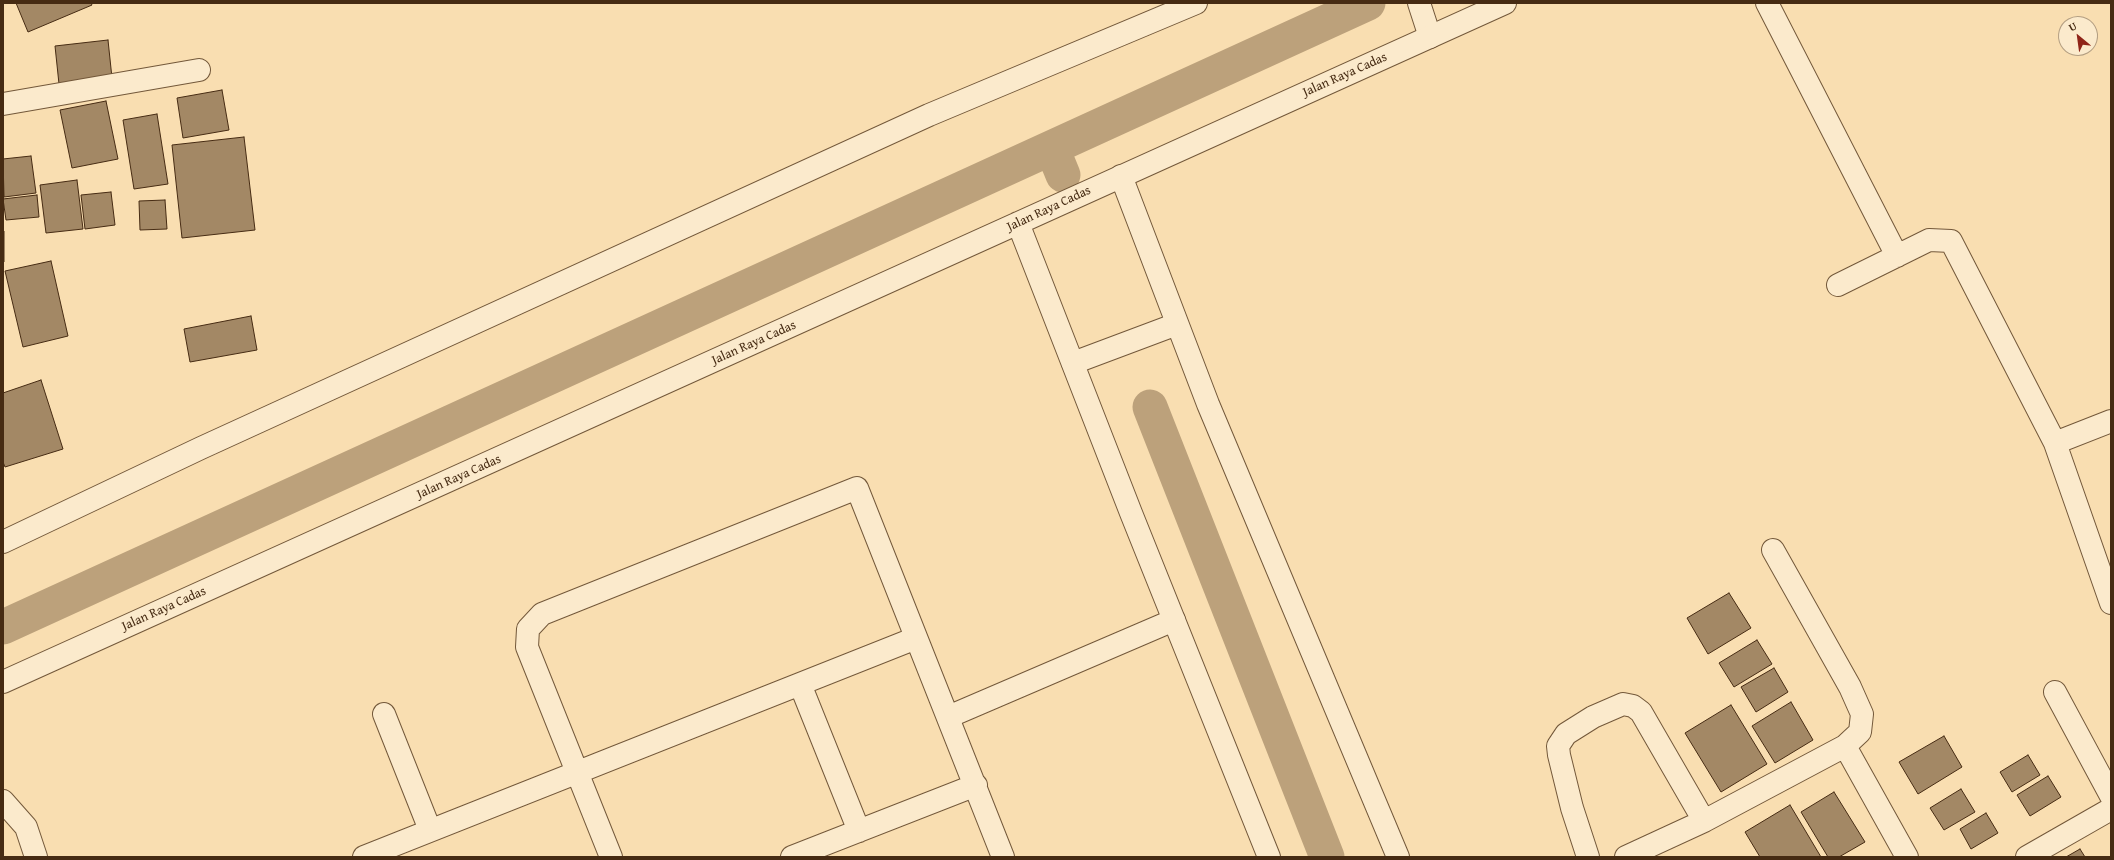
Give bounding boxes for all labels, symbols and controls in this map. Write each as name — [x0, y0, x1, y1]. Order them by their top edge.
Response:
north arrow — [2058, 16, 2098, 56]
text: U — [2066, 18, 2080, 35]
street label: Jalan Raya Cadas — [1300, 49, 1390, 101]
street label: Jalan Raya Cadas — [1005, 183, 1093, 235]
street label: Jalan Raya Cadas — [709, 317, 799, 369]
street label: Jalan Raya Cadas — [414, 451, 504, 503]
street label: Jalan Raya Cadas — [119, 583, 209, 635]

